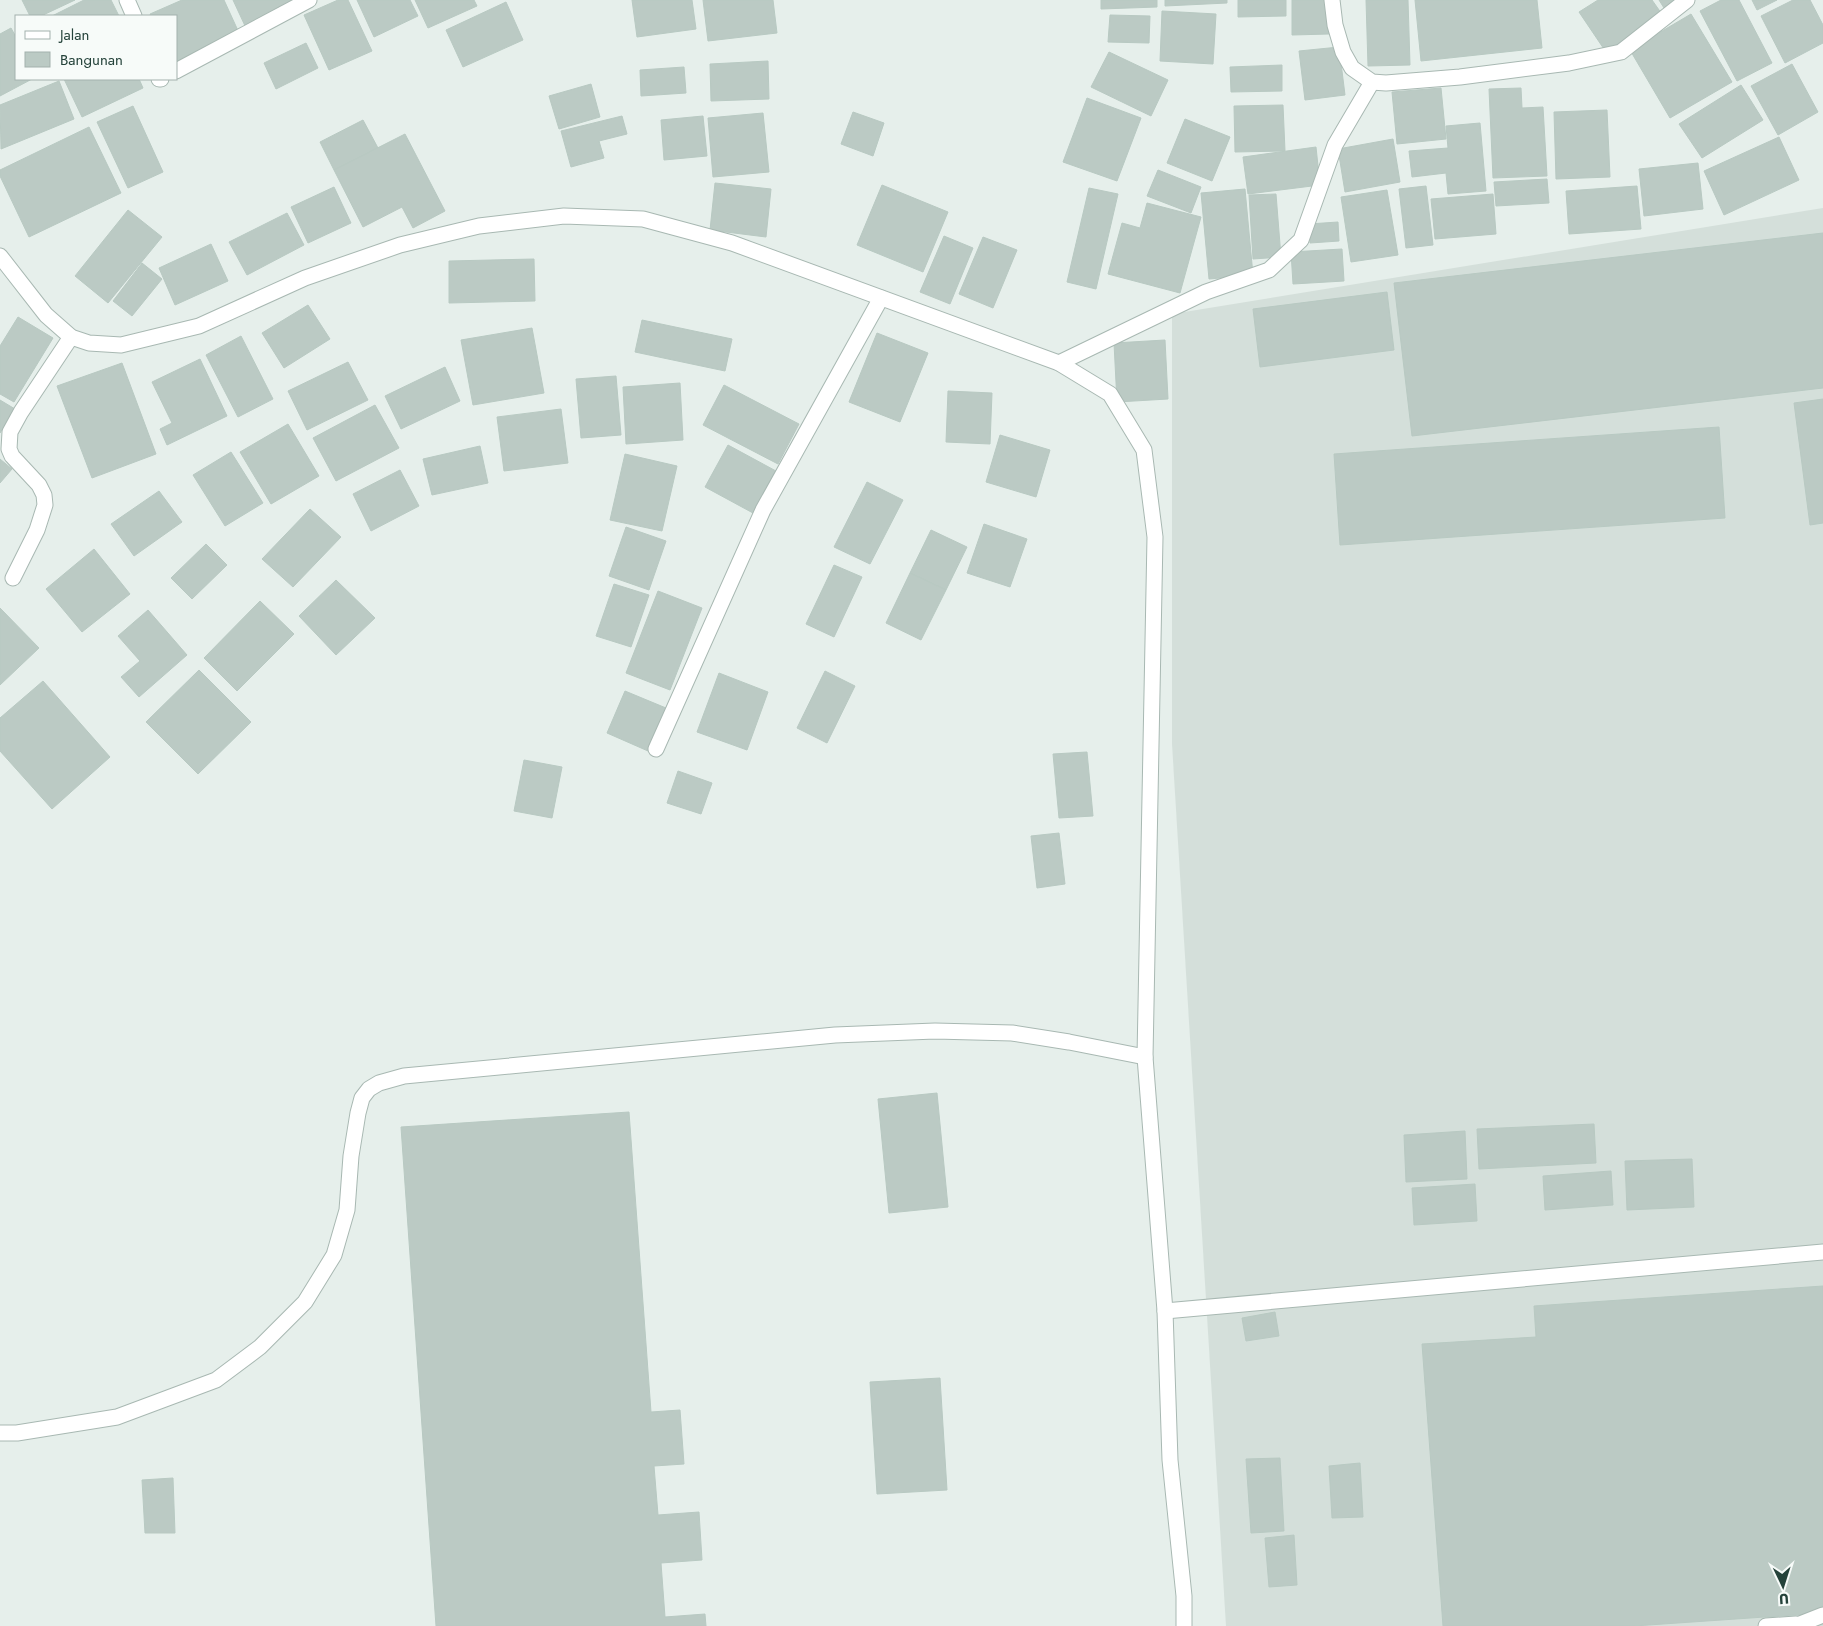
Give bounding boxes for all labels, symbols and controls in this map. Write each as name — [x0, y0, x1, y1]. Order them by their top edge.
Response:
legend — [15, 15, 178, 80]
text: Jalan — [58, 24, 89, 46]
text: Bangunan — [60, 49, 123, 71]
north arrow — [1758, 1561, 1808, 1611]
text: U — [1778, 1589, 1790, 1609]

